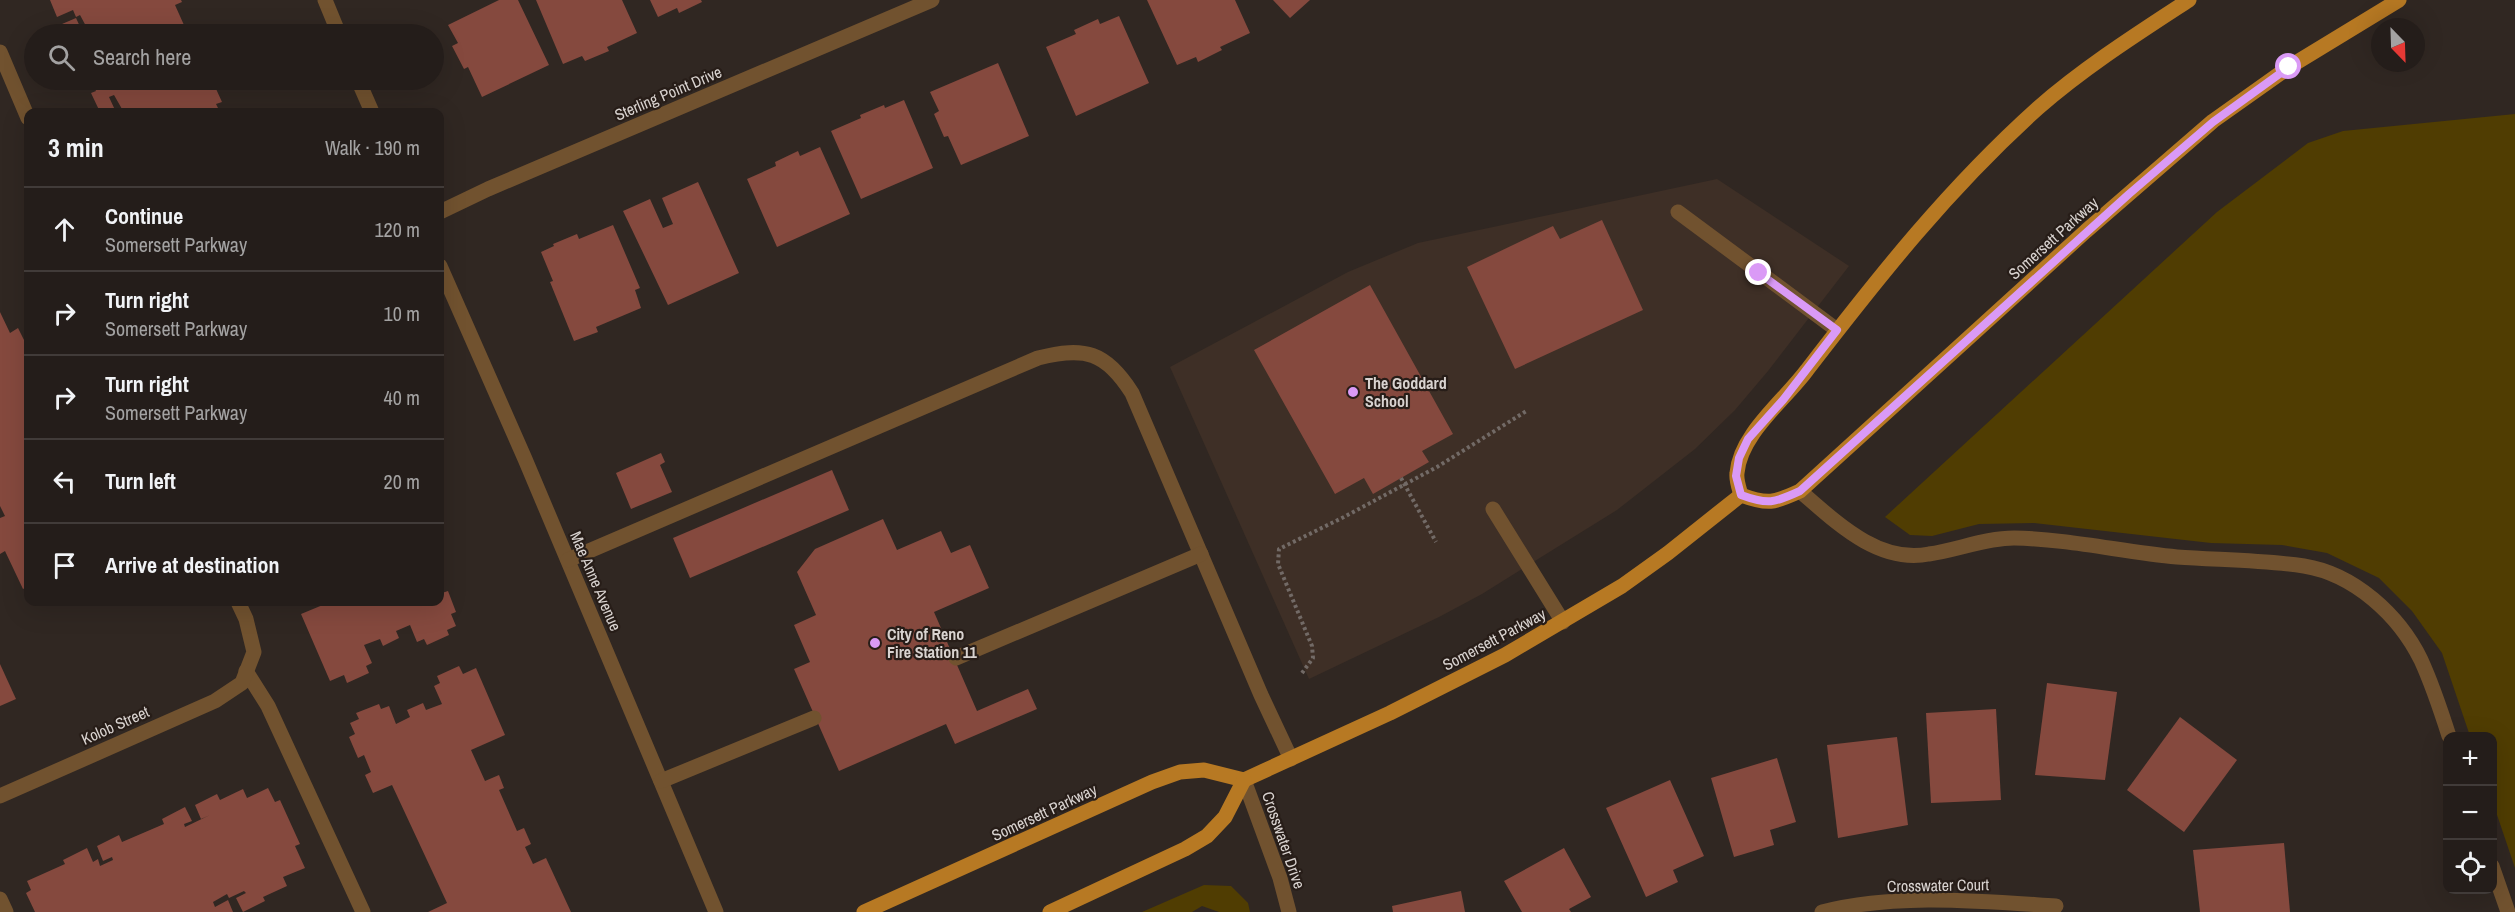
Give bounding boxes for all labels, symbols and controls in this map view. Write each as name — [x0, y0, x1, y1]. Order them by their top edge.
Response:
north arrow — [2371, 18, 2425, 72]
search box — [24, 24, 444, 90]
icon: search — [45, 41, 78, 74]
text: Search here — [93, 42, 191, 72]
route start — [2275, 53, 2301, 79]
street label: Sterling Point Drive — [611, 61, 725, 125]
text: 3 min — [48, 130, 104, 165]
text: Walk · 190 m — [325, 134, 420, 161]
street label: Somersett Parkway — [2003, 191, 2103, 284]
text: Continue — [105, 201, 183, 231]
icon: ahead — [48, 213, 81, 246]
text: 120 m — [374, 216, 420, 243]
text: Somersett Parkway — [105, 231, 247, 258]
route end — [1745, 259, 1771, 285]
text: Turn right — [105, 285, 189, 315]
icon: right — [48, 297, 81, 330]
text: 10 m — [384, 300, 420, 327]
text: Somersett Parkway — [105, 315, 247, 342]
text: Turn right — [105, 369, 189, 399]
place label: The Goddard School — [1365, 372, 1447, 412]
icon: right — [48, 381, 81, 414]
text: 40 m — [384, 384, 420, 411]
marker: The Goddard School — [1346, 385, 1360, 399]
text: Somersett Parkway — [105, 399, 247, 426]
icon: left — [48, 465, 81, 498]
text: Turn left — [105, 466, 176, 496]
text: 20 m — [384, 468, 420, 495]
street label: Mae Anne Avenue — [565, 528, 627, 634]
icon: arrive — [48, 549, 81, 582]
text: Arrive at destination — [105, 550, 279, 580]
street label: Somersett Parkway — [1439, 602, 1550, 675]
place label: City of Reno Fire Station 11 — [887, 623, 977, 663]
marker: City of Reno Fire Station 11 — [868, 636, 882, 650]
street label: Kolob Street — [78, 700, 153, 750]
map controls — [2443, 732, 2497, 894]
button: + — [2443, 732, 2497, 786]
street label: Somersett Parkway — [988, 778, 1101, 846]
button: − — [2443, 786, 2497, 840]
street label: Crosswater Drive — [1257, 789, 1311, 891]
button: locate — [2443, 840, 2497, 894]
street label: Crosswater Court — [1887, 873, 1990, 897]

